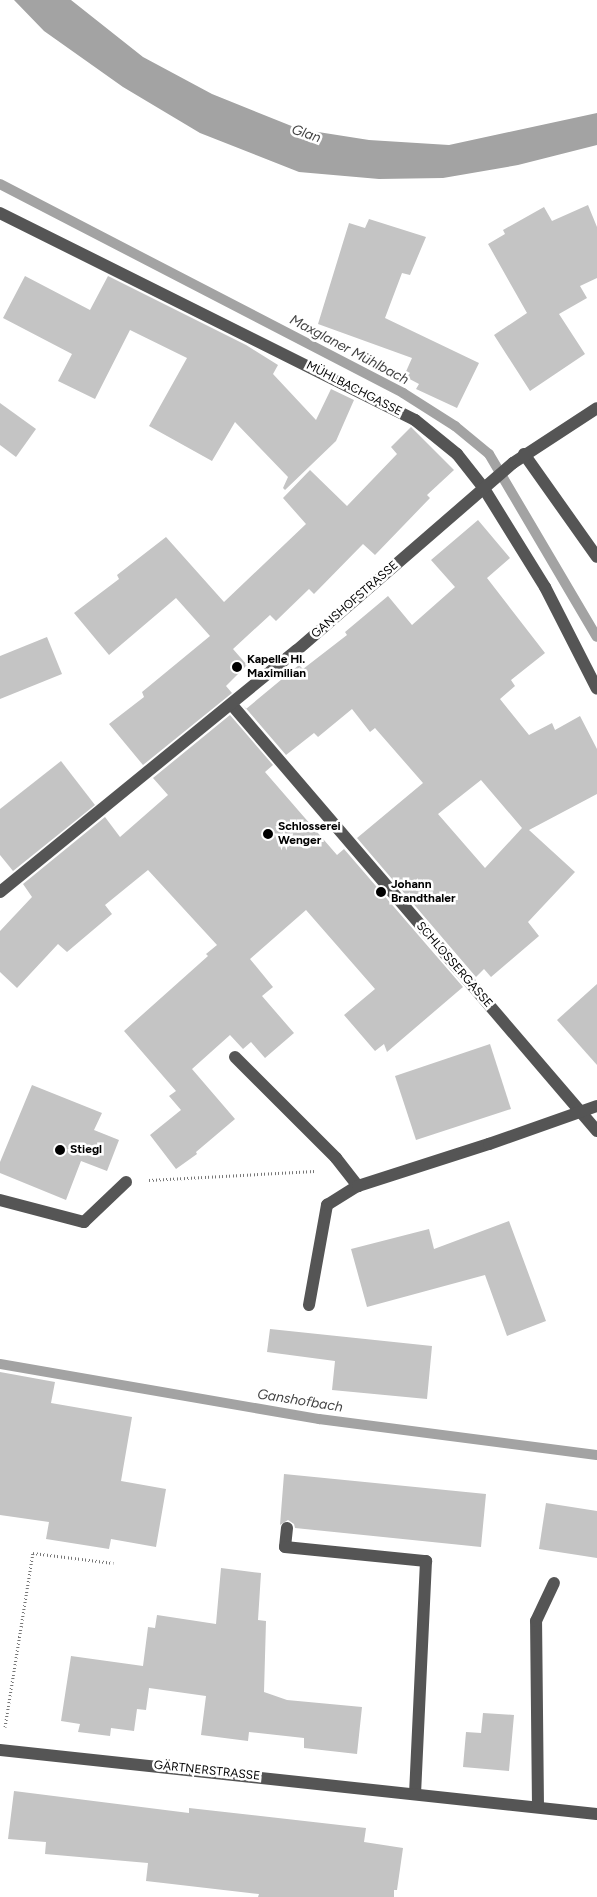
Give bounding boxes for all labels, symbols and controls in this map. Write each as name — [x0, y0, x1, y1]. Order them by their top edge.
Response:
water label: Glan — [289, 121, 323, 147]
water label: Maxglaner Mühlbach — [287, 312, 411, 388]
street label: MÜHLBACHGASSE — [304, 359, 404, 419]
street label: GANSHOFSTRASSE — [309, 558, 401, 642]
place label: Kapelle Hl. Maximilian — [247, 653, 306, 681]
marker: Kapelle Hl. Maximilian — [231, 661, 243, 673]
place label: Schlosserei Wenger — [278, 820, 341, 848]
marker: Schlosserei Wenger — [262, 828, 274, 840]
place label: Johann Brandthaler — [391, 878, 455, 906]
marker: Johann Brandthaler — [375, 886, 387, 898]
street label: SCHLOSSERGASSE — [413, 919, 495, 1011]
place label: Stiegl — [70, 1143, 102, 1157]
marker: Stiegl — [54, 1144, 66, 1156]
water label: Ganshofbach — [256, 1386, 344, 1416]
street label: GÄRTNERSTRASSE — [153, 1758, 261, 1784]

